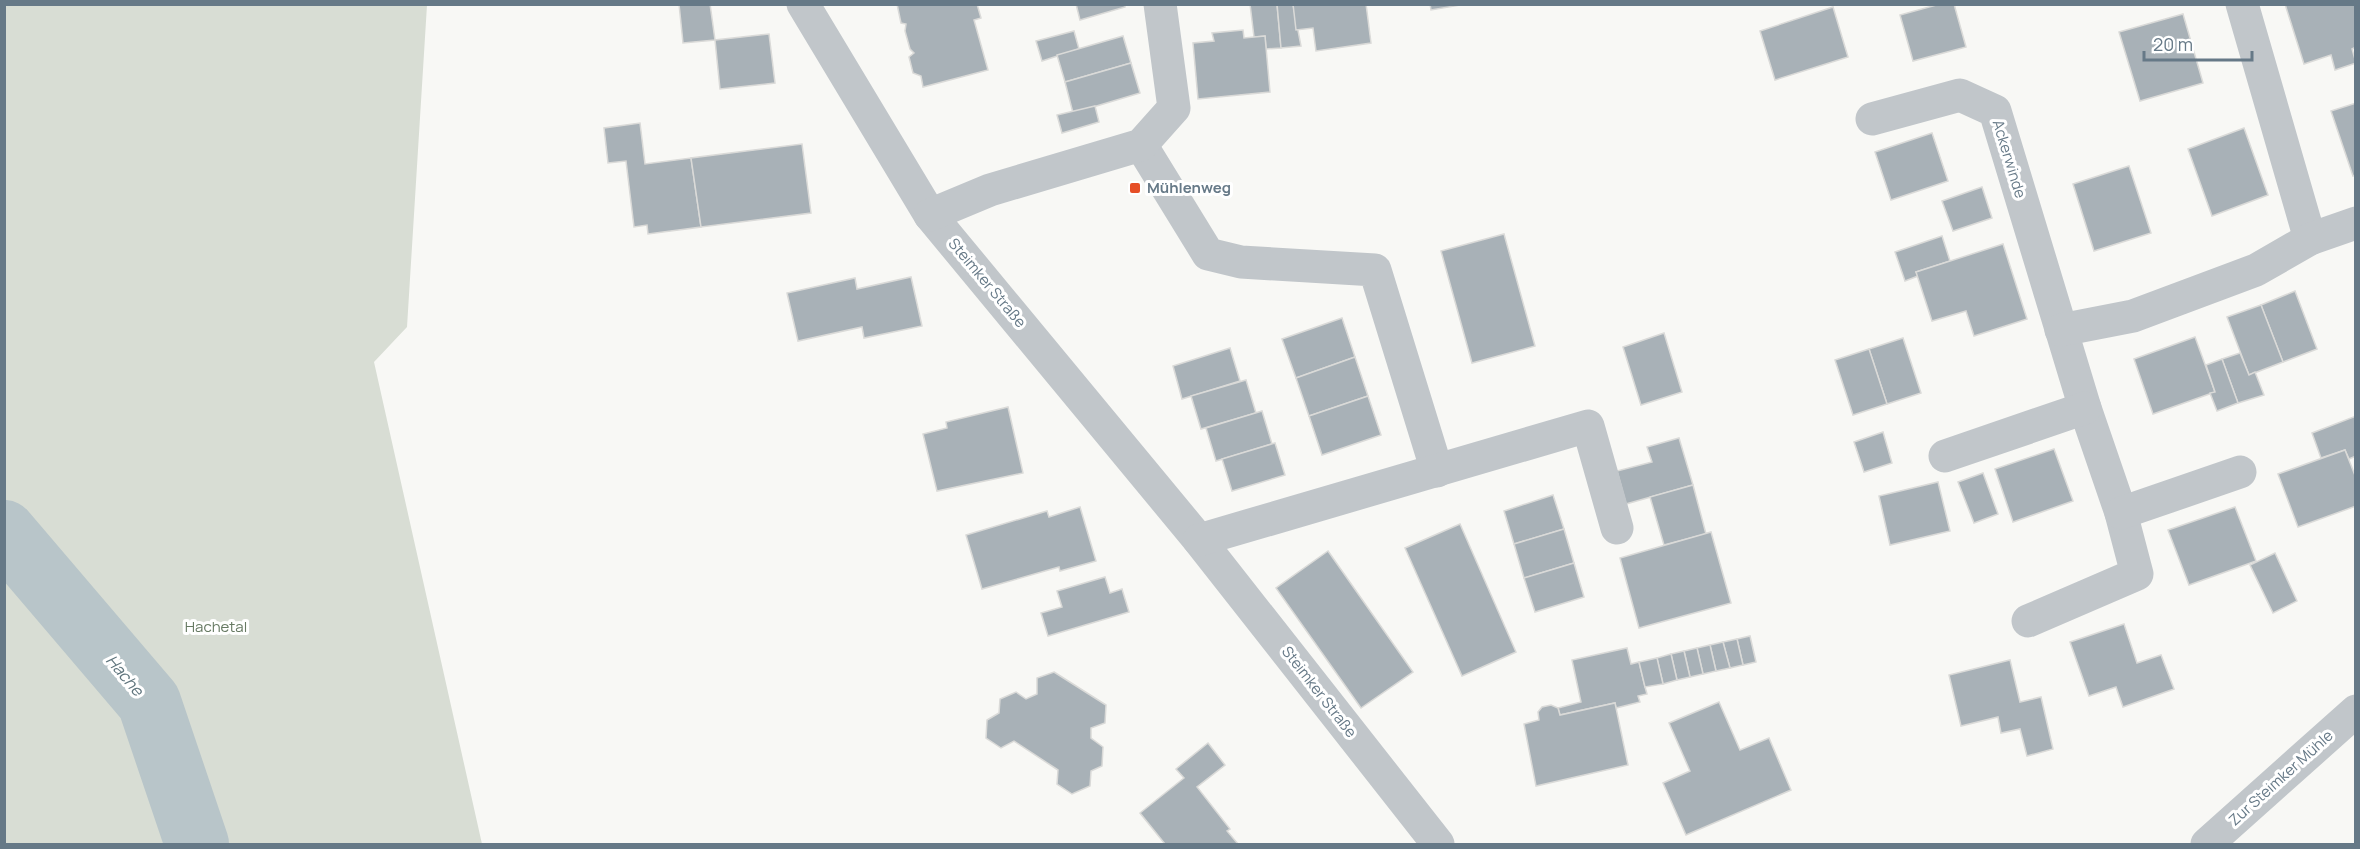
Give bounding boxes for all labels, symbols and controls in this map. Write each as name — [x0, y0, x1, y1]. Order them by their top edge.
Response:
scale bar — [2144, 24, 2252, 62]
text: 20 m — [2153, 32, 2193, 56]
street label: Ackerwinde — [1988, 117, 2031, 201]
place label: Mühlenweg — [1147, 177, 1231, 198]
marker: Mühlenweg — [1128, 181, 1142, 195]
street label: Steimker Straße — [944, 233, 1031, 332]
park label: Hachetal — [185, 616, 247, 637]
street label: Steimker Straße — [1277, 642, 1362, 742]
water label: Hache — [101, 650, 150, 702]
street label: Zur Steimker Mühle — [2224, 725, 2338, 830]

